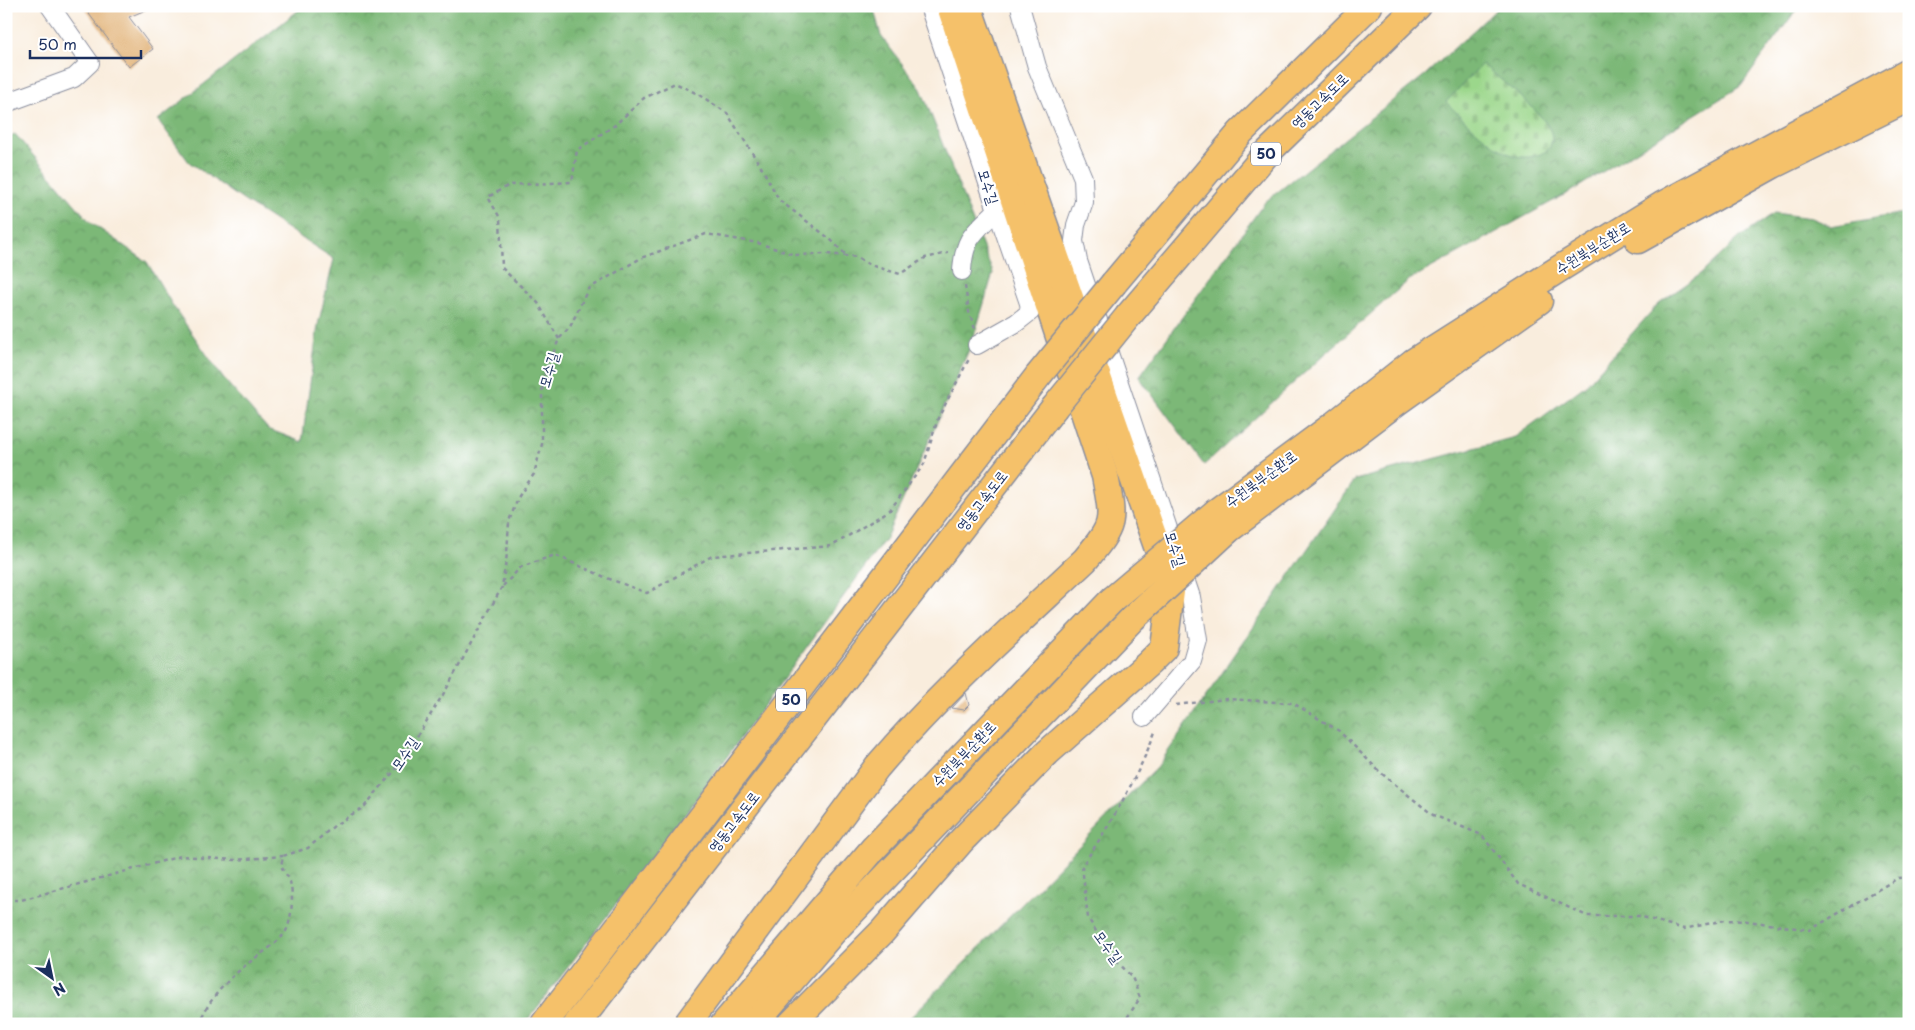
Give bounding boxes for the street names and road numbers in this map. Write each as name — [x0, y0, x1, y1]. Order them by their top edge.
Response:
street label: 영동고속도로 — [1285, 66, 1353, 133]
road number: 50 — [1251, 142, 1281, 166]
street label: 모수길 — [973, 166, 1006, 207]
street label: 수원북부순환로 — [1550, 215, 1634, 279]
street label: 모수길 — [532, 349, 564, 390]
street label: 수원북부순환로 — [1219, 444, 1301, 512]
street label: 영동고속도로 — [949, 464, 1012, 536]
street label: 모수길 — [1160, 528, 1193, 569]
road number: 50 — [776, 688, 806, 712]
street label: 수원북부순환로 — [925, 715, 1001, 791]
street label: 모수길 — [384, 732, 423, 775]
street label: 영동고속도로 — [701, 785, 764, 857]
street label: 모수길 — [1089, 925, 1129, 968]

